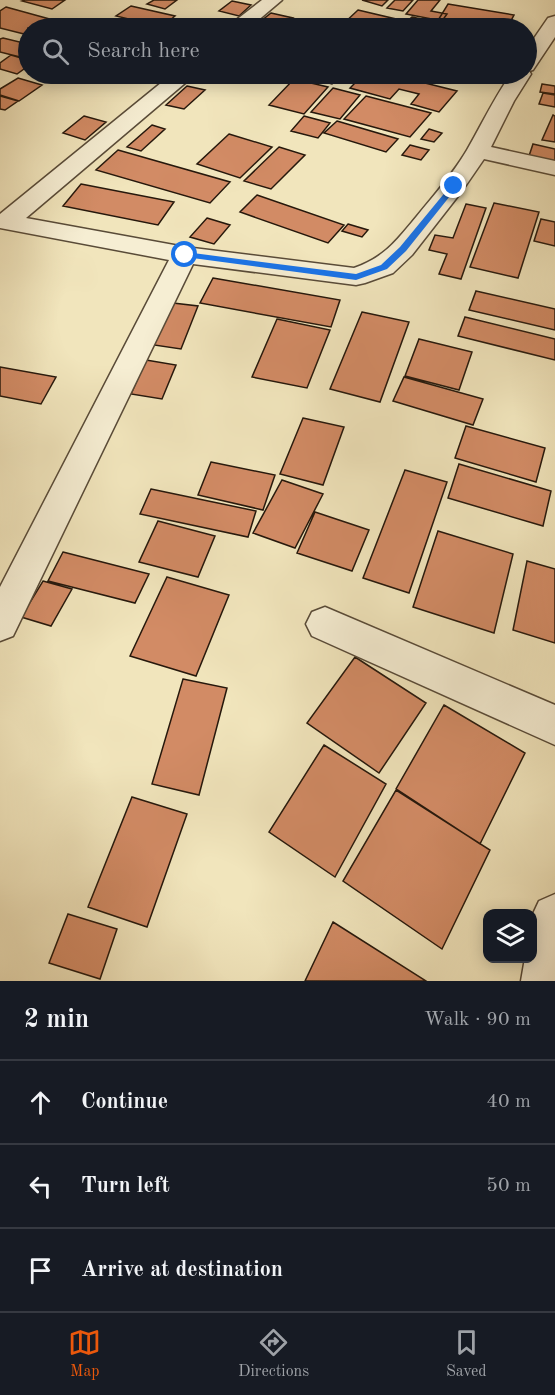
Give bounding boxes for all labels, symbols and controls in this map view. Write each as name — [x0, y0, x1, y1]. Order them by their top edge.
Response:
search box — [18, 18, 537, 84]
icon: search — [39, 35, 72, 68]
text: Search here — [87, 40, 200, 62]
route end — [440, 172, 466, 198]
route start — [171, 241, 197, 267]
map controls — [483, 909, 537, 963]
button: layers — [483, 909, 537, 963]
text: 2 min — [24, 1007, 89, 1033]
text: Walk · 90 m — [424, 1010, 531, 1030]
icon: ahead — [24, 1086, 57, 1119]
text: Continue — [81, 1091, 168, 1113]
text: 40 m — [486, 1092, 531, 1112]
icon: left — [24, 1170, 57, 1203]
text: Turn left — [81, 1175, 170, 1197]
text: 50 m — [486, 1176, 531, 1196]
icon: arrive — [24, 1254, 57, 1287]
text: Arrive at destination — [81, 1259, 283, 1281]
tab: Map — [68, 1326, 101, 1382]
tab: Directions — [238, 1326, 309, 1382]
tab: Saved — [446, 1326, 487, 1382]

